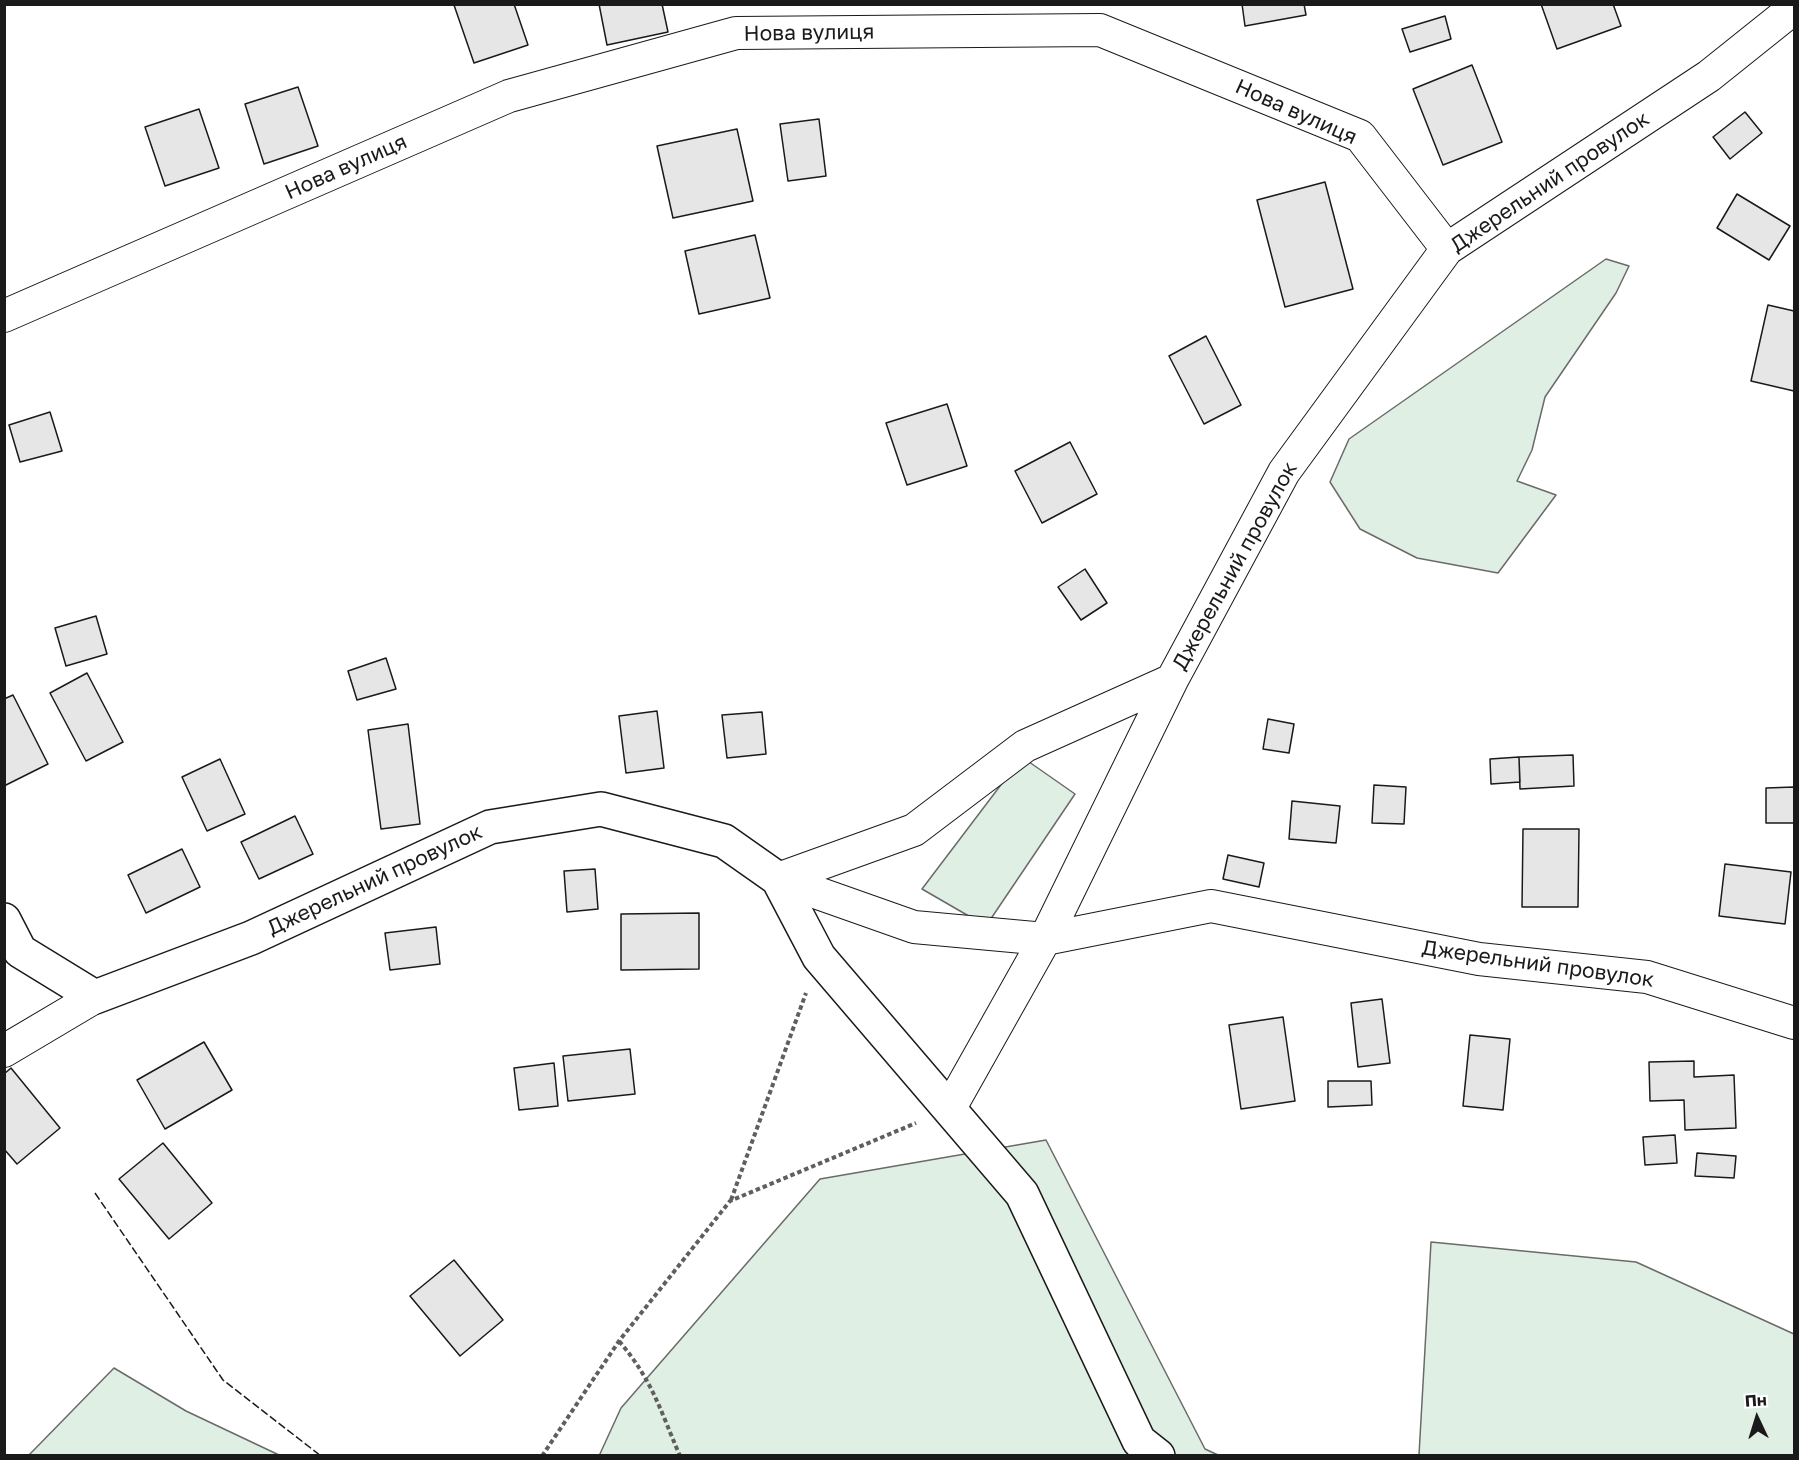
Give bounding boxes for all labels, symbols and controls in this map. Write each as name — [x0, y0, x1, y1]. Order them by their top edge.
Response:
street label: Нова вулиця — [743, 19, 875, 47]
street label: Нова вулиця — [1231, 74, 1361, 150]
street label: Джерельний провулок — [1446, 106, 1654, 258]
street label: Нова вулиця — [281, 129, 411, 205]
street label: Джерельний провулок — [1167, 458, 1303, 674]
street label: Джерельний провулок — [264, 819, 486, 941]
street label: Джерельний провулок — [1420, 935, 1656, 993]
north arrow — [1727, 1388, 1787, 1448]
text: Пн — [1744, 1389, 1767, 1411]

